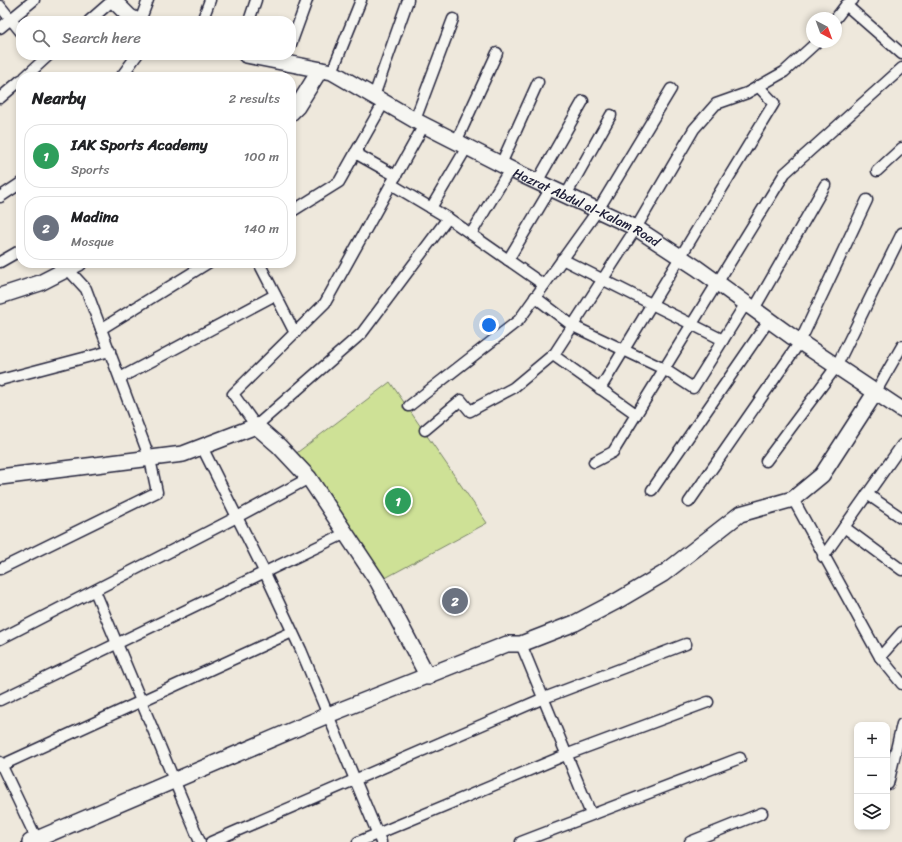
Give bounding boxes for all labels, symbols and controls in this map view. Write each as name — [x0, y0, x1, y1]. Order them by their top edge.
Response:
north arrow — [806, 12, 842, 48]
search box — [16, 16, 296, 60]
text: Search here — [62, 25, 141, 51]
icon: search — [30, 27, 52, 49]
text: Nearby — [32, 83, 86, 113]
text: 2 results — [229, 87, 280, 110]
text: IAK Sports Academy — [71, 132, 207, 158]
text: 1 — [43, 145, 49, 168]
text: 100 m — [244, 145, 279, 168]
text: Sports — [71, 158, 109, 181]
street label: Hazrat Abdul al-Kalam Road — [509, 161, 666, 253]
text: Madina — [71, 204, 118, 230]
text: 2 — [42, 217, 50, 240]
text: 140 m — [244, 217, 279, 240]
text: Mosque — [71, 230, 114, 253]
your location — [479, 315, 499, 335]
pin: 1 — [385, 486, 411, 516]
pin: 2 — [442, 586, 468, 616]
map controls — [854, 722, 890, 830]
button: + — [854, 722, 890, 758]
button: − — [854, 758, 890, 794]
button: layers — [854, 794, 890, 830]

